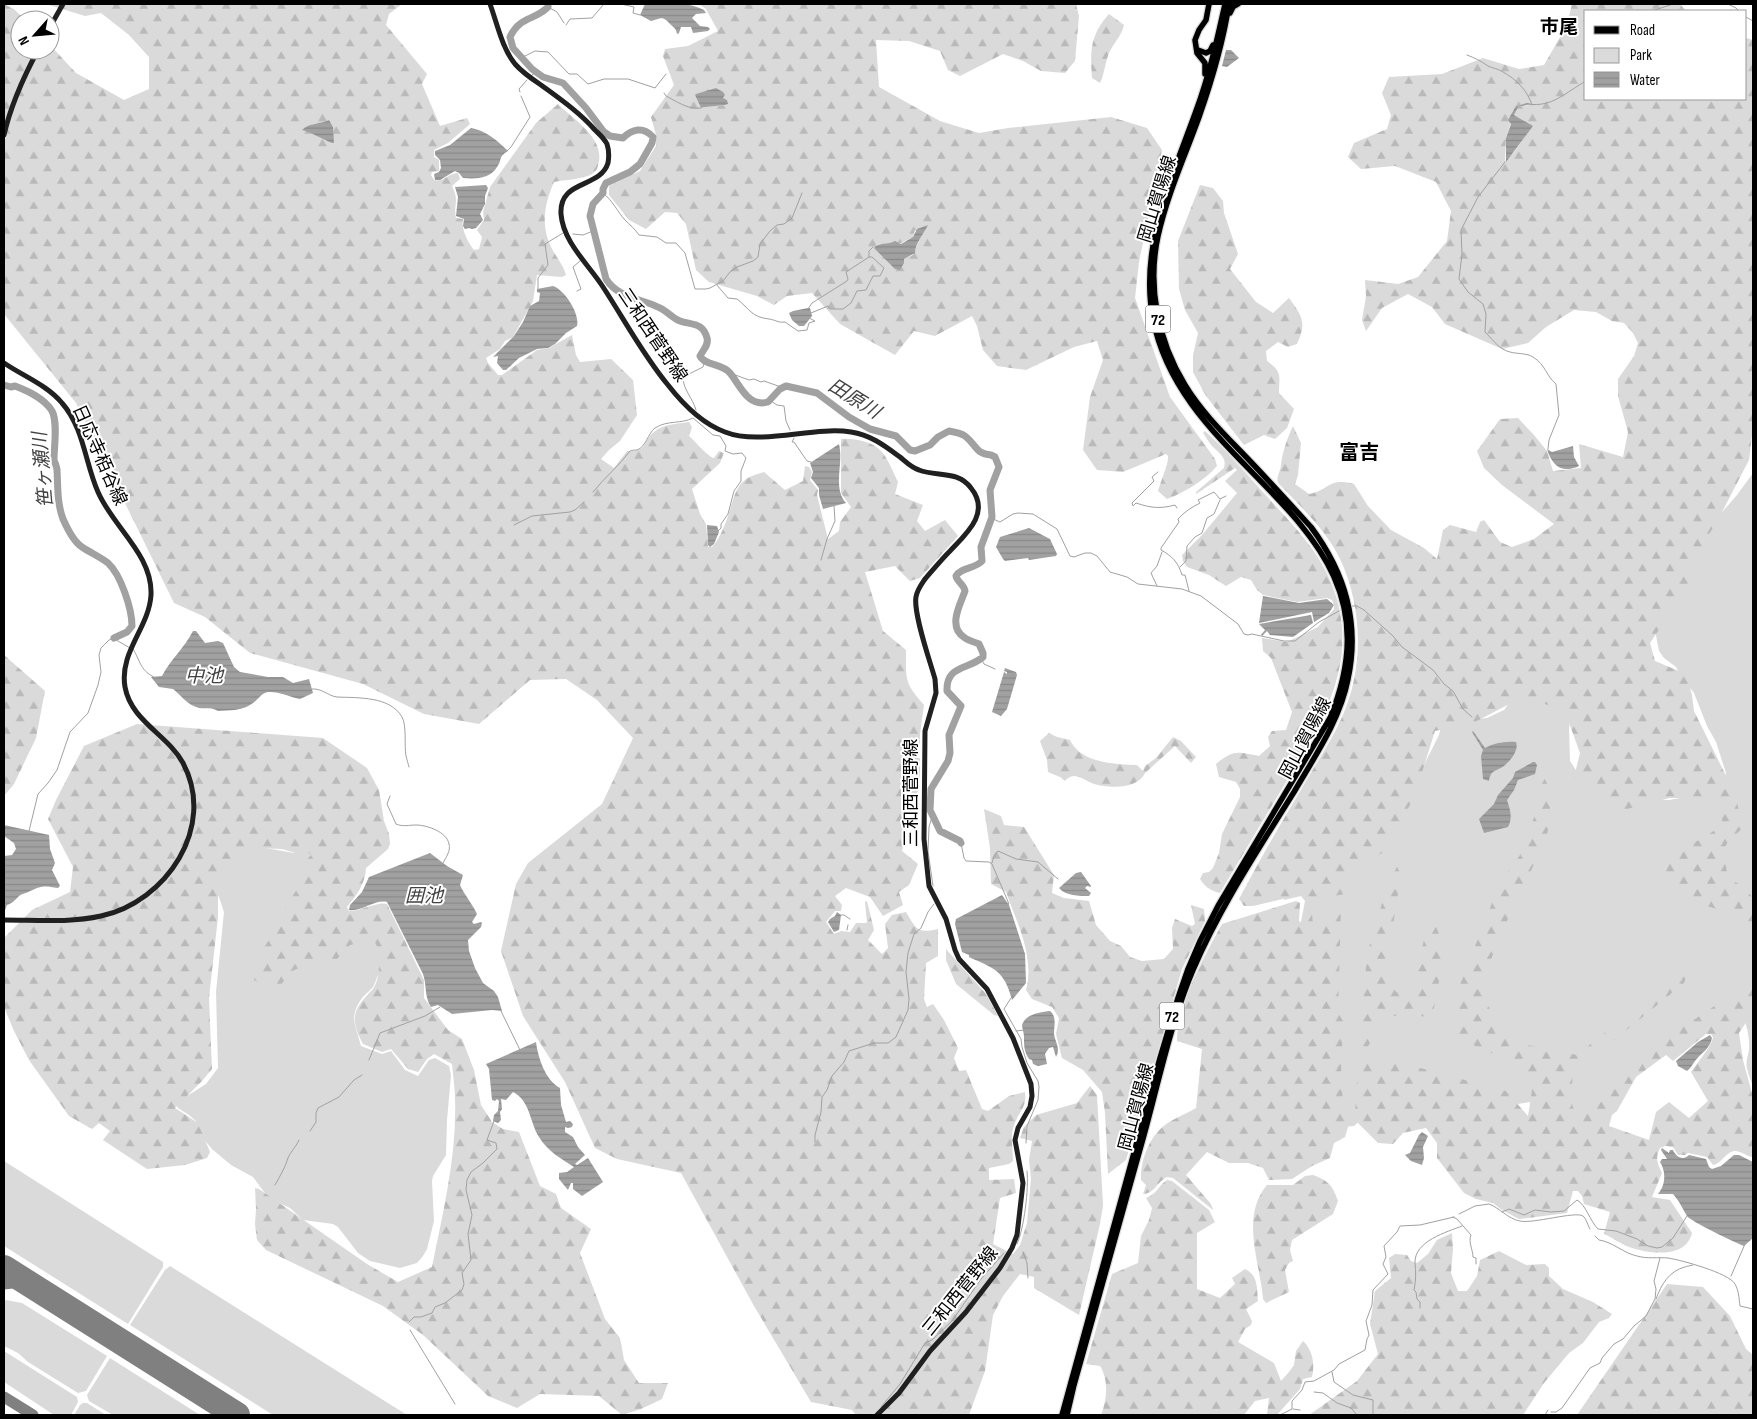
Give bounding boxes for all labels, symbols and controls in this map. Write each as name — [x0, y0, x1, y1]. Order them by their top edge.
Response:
north arrow — [10, 10, 60, 60]
legend — [1584, 10, 1747, 100]
district label: 市尾 — [1540, 16, 1578, 39]
text: Road — [1630, 21, 1655, 40]
text: N — [15, 33, 33, 48]
text: Park — [1630, 46, 1652, 65]
text: Water — [1630, 71, 1661, 90]
street label: 岡山賀陽線 — [1134, 153, 1181, 245]
street label: 三和西菅野線 — [614, 285, 691, 386]
road number: 72 — [1146, 306, 1170, 332]
water label: 田原川 — [824, 374, 886, 425]
street label: 日応寺栢谷線 — [68, 402, 131, 509]
water label: 笹ヶ瀬川 — [29, 429, 58, 509]
district label: 富吉 — [1339, 441, 1379, 465]
water label: 中池 — [185, 665, 225, 688]
street label: 岡山賀陽線 — [1275, 694, 1336, 783]
street label: 三和西菅野線 — [901, 739, 922, 847]
water label: 囲池 — [405, 885, 445, 908]
road number: 72 — [1160, 1002, 1184, 1030]
street label: 岡山賀陽線 — [1115, 1061, 1158, 1153]
street label: 三和西菅野線 — [918, 1243, 1003, 1340]

